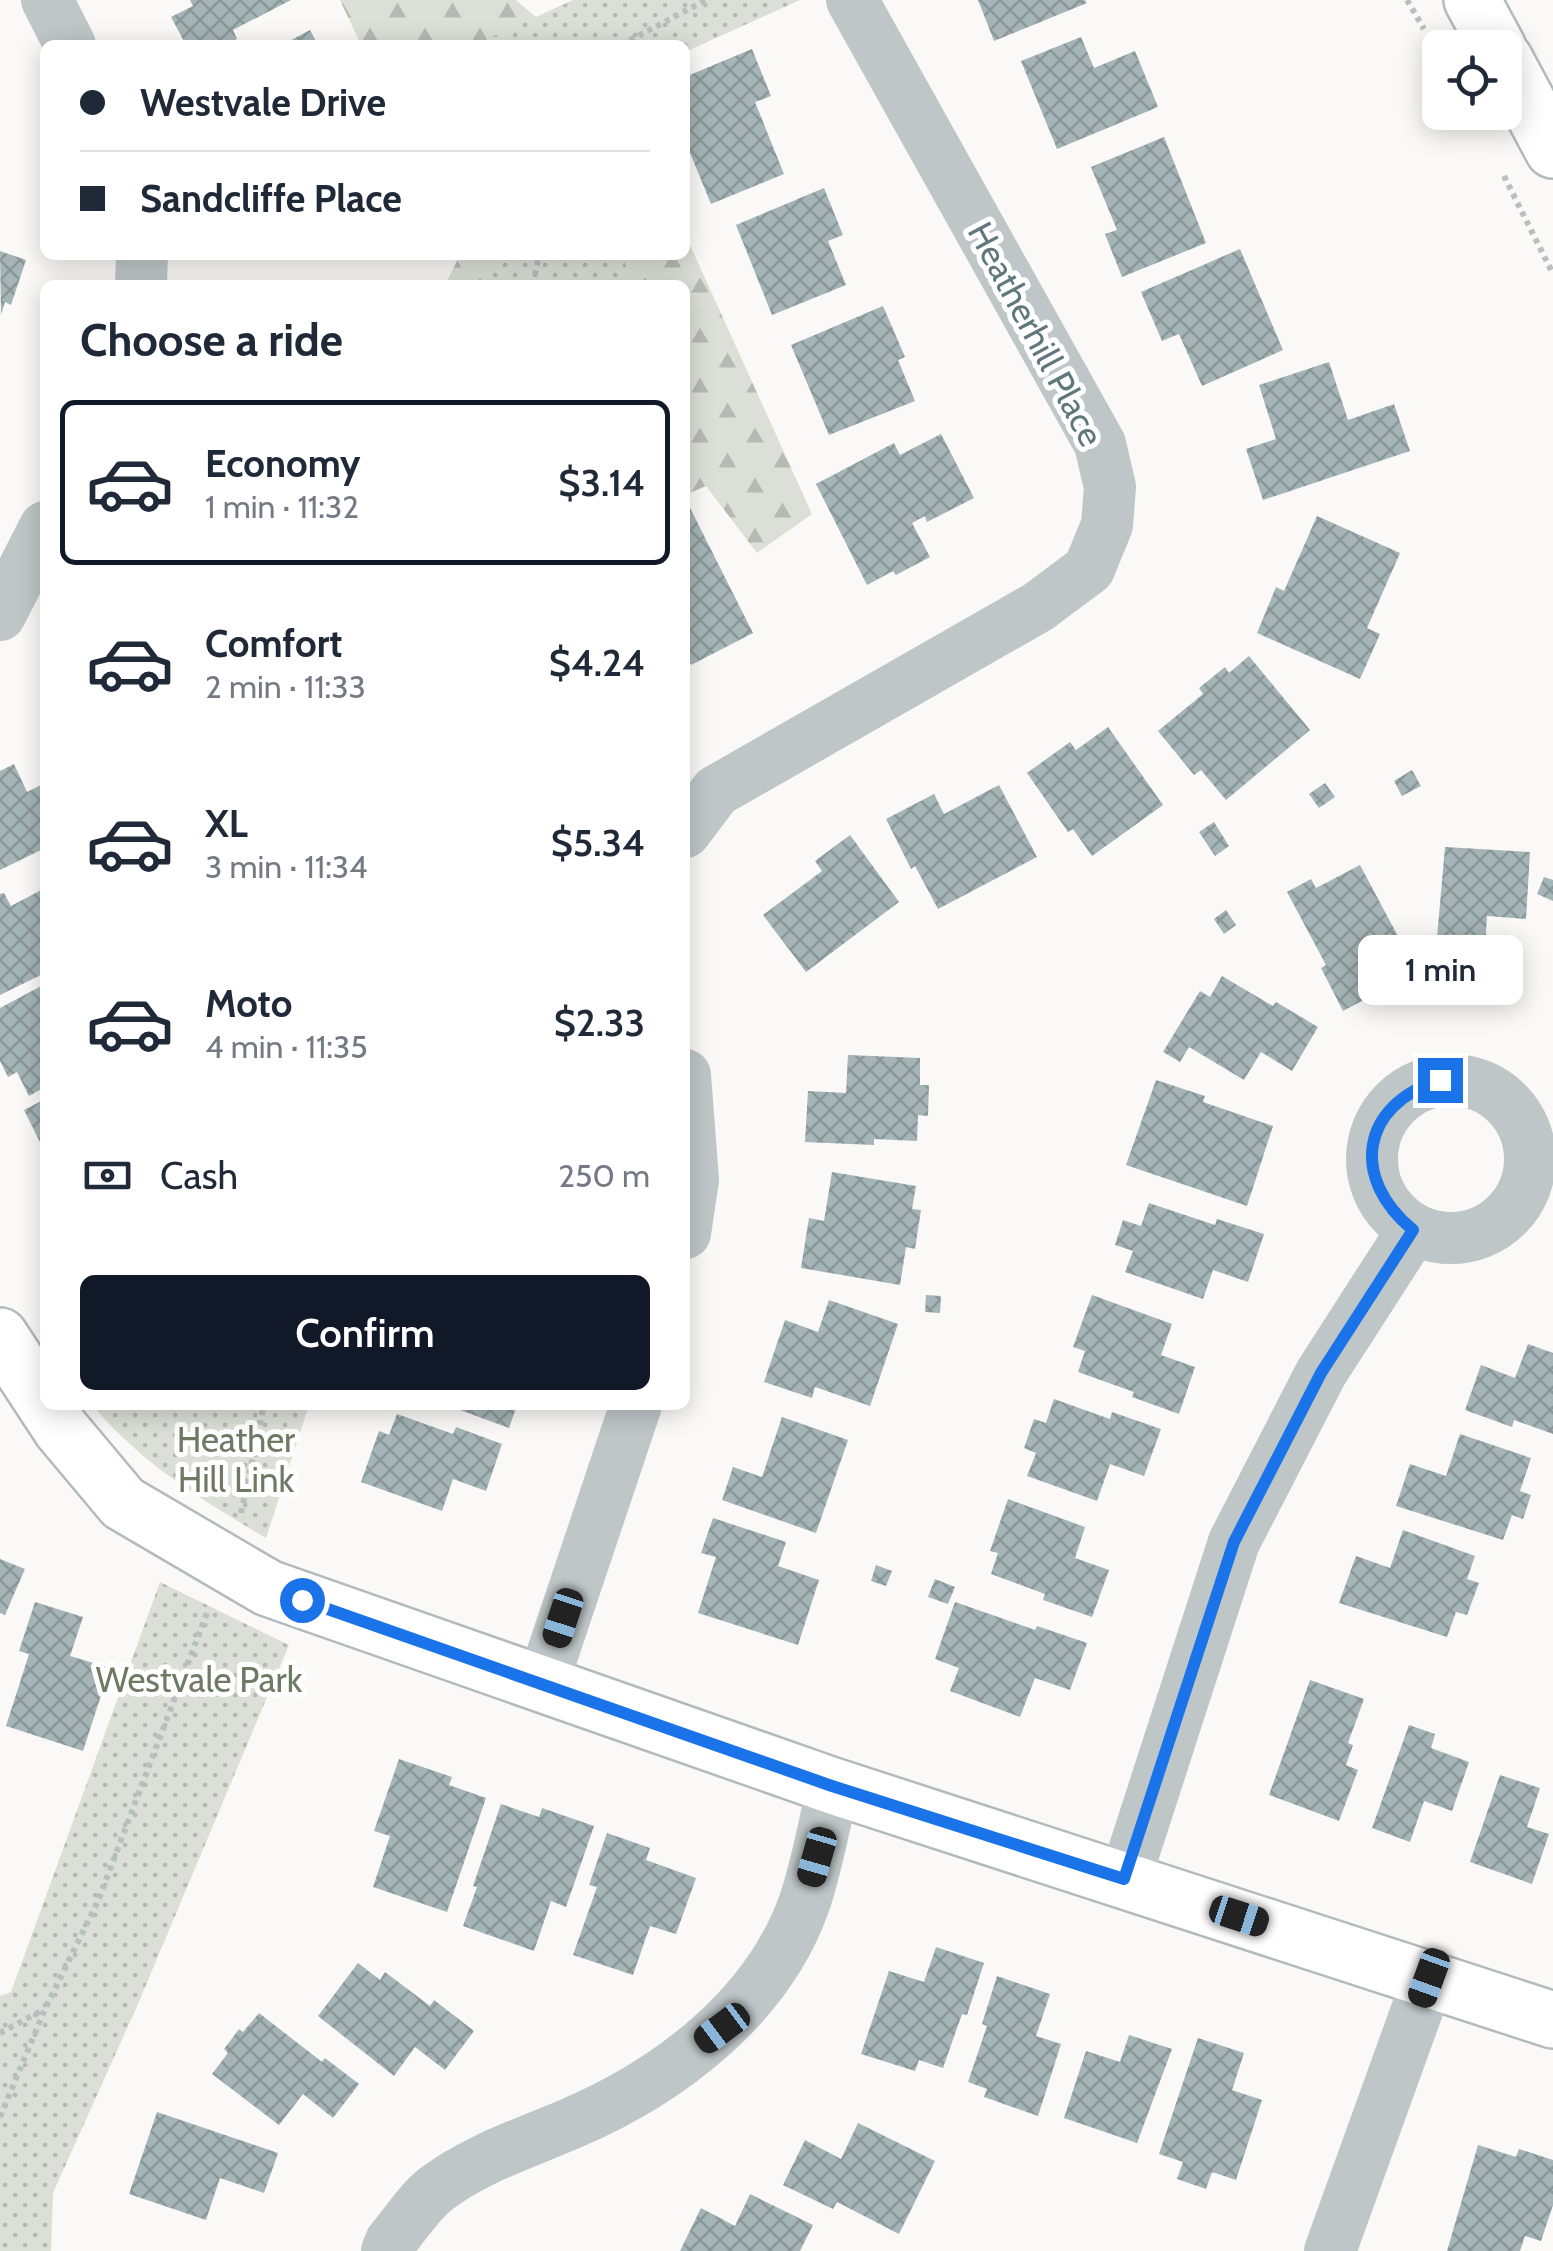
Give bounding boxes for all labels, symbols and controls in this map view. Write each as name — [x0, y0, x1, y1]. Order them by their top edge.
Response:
map controls — [1422, 30, 1522, 130]
button: locate — [1422, 30, 1522, 130]
text: Westvale Drive — [140, 79, 386, 126]
text: Sandcliffe Place — [140, 175, 402, 222]
street label: Heatherhill Place — [959, 215, 1113, 453]
text: Choose a ride — [80, 313, 343, 367]
icon: car — [85, 438, 175, 528]
text: Economy — [205, 440, 360, 487]
text: $3.14 — [558, 459, 645, 506]
text: 1 min · 11:32 — [205, 487, 359, 526]
icon: car — [85, 618, 175, 708]
text: Comfort — [205, 620, 342, 667]
text: $4.24 — [549, 639, 645, 686]
text: 2 min · 11:33 — [205, 667, 366, 706]
icon: car — [85, 798, 175, 888]
text: XL — [205, 800, 248, 847]
text: $5.34 — [551, 819, 645, 866]
text: 3 min · 11:34 — [205, 847, 368, 886]
callout: 1 min — [1358, 935, 1522, 1005]
text: 1 min — [1405, 950, 1476, 989]
icon: car — [85, 978, 175, 1068]
text: Moto — [205, 980, 292, 1027]
text: $2.33 — [554, 999, 645, 1046]
text: 4 min · 11:35 — [205, 1027, 368, 1066]
route end — [1418, 1058, 1463, 1103]
icon: cash — [80, 1148, 135, 1203]
text: Cash — [160, 1152, 238, 1199]
text: 250 m — [558, 1156, 650, 1195]
button: Confirm — [80, 1275, 650, 1390]
park label: Heather Hill Link — [177, 1418, 295, 1501]
route start — [280, 1578, 325, 1623]
car — [539, 1585, 587, 1651]
park label: Westvale Park — [96, 1658, 303, 1701]
car — [794, 1824, 840, 1890]
car — [1206, 1892, 1272, 1940]
car — [1405, 1945, 1453, 2011]
car — [689, 1998, 755, 2058]

